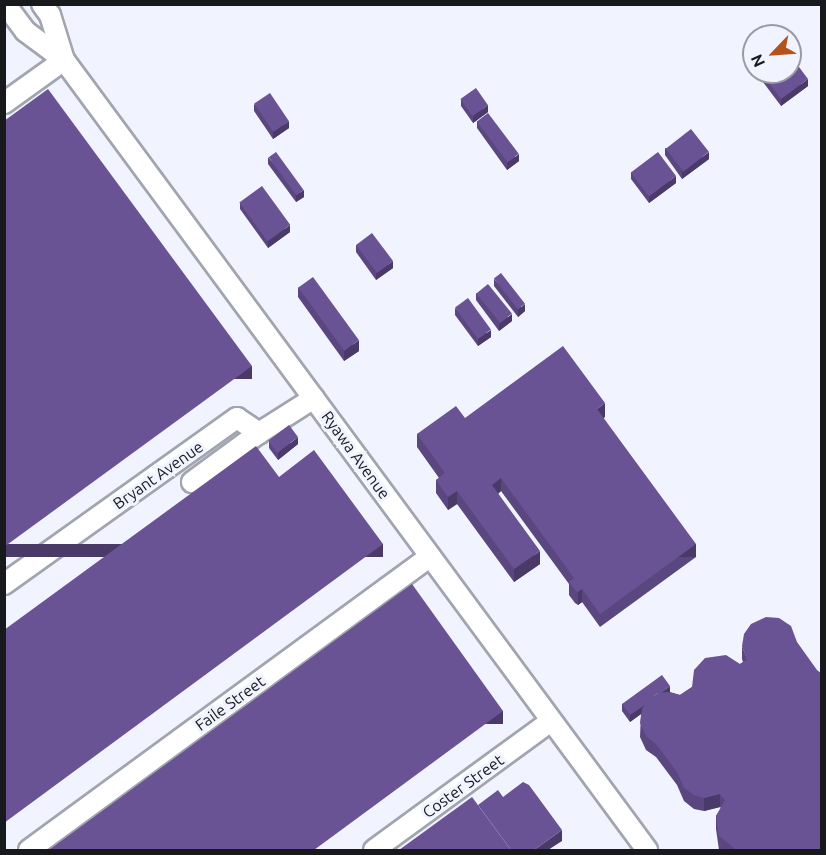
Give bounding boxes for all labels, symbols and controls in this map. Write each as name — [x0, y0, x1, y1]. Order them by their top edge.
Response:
north arrow — [742, 24, 802, 84]
text: N — [747, 52, 768, 70]
street label: Ryawa Avenue — [318, 407, 394, 503]
street label: Bryant Avenue — [109, 437, 207, 513]
street label: Faile Street — [191, 671, 269, 735]
street label: Coster Street — [419, 750, 507, 822]

